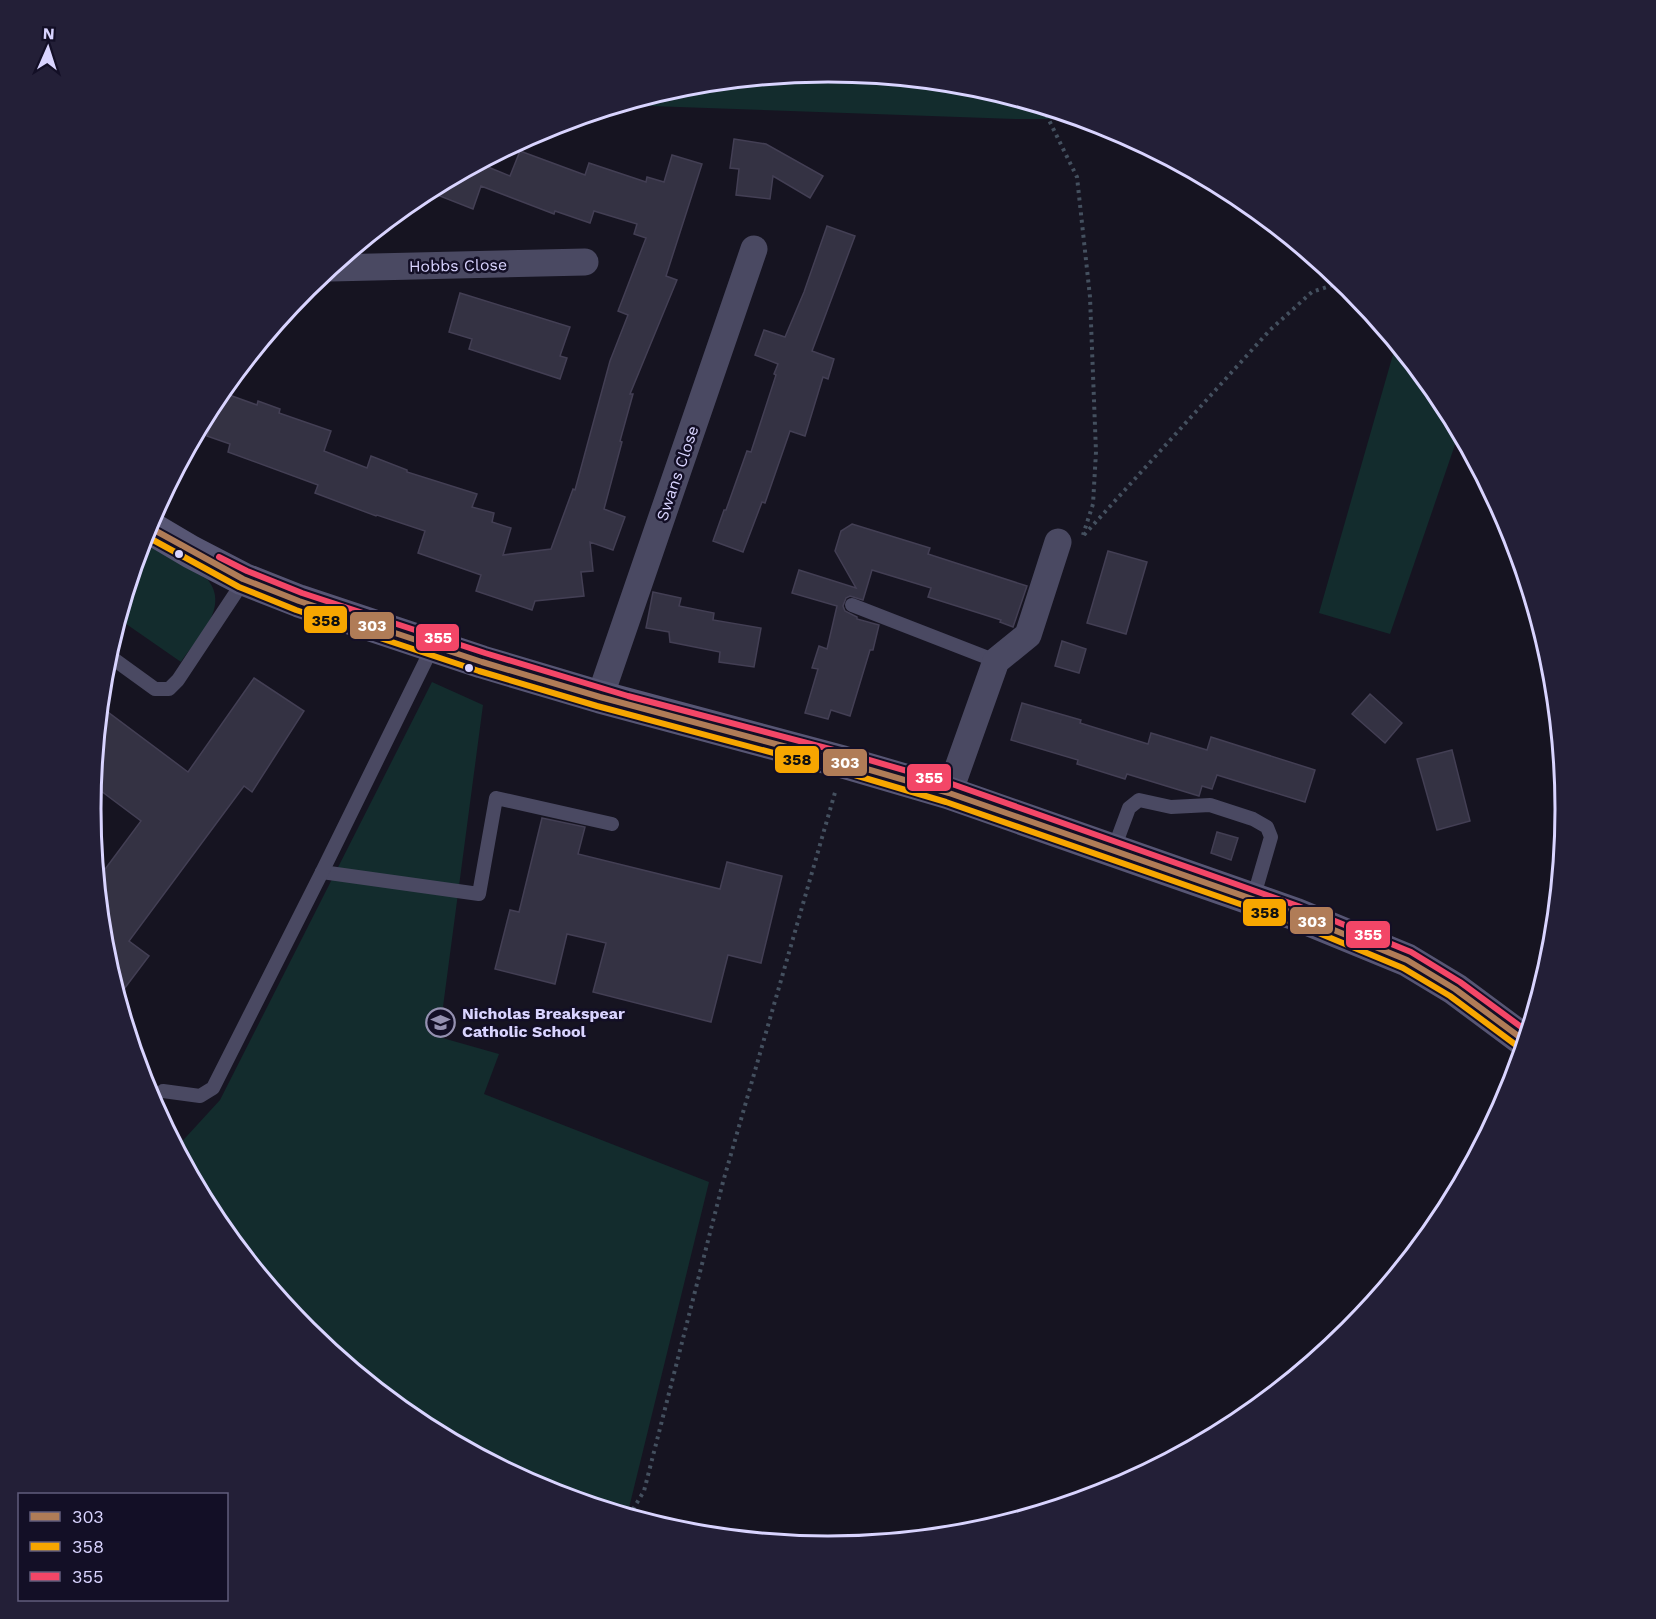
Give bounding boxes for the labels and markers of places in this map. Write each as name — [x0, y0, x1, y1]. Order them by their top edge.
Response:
unlabelled marker — [173, 548, 185, 560]
unlabelled marker — [463, 662, 475, 674]
place label: Nicholas Breakspear Catholic School — [462, 1004, 625, 1041]
school or university icon: Nicholas Breakspear Catholic School — [425, 1006, 457, 1038]

